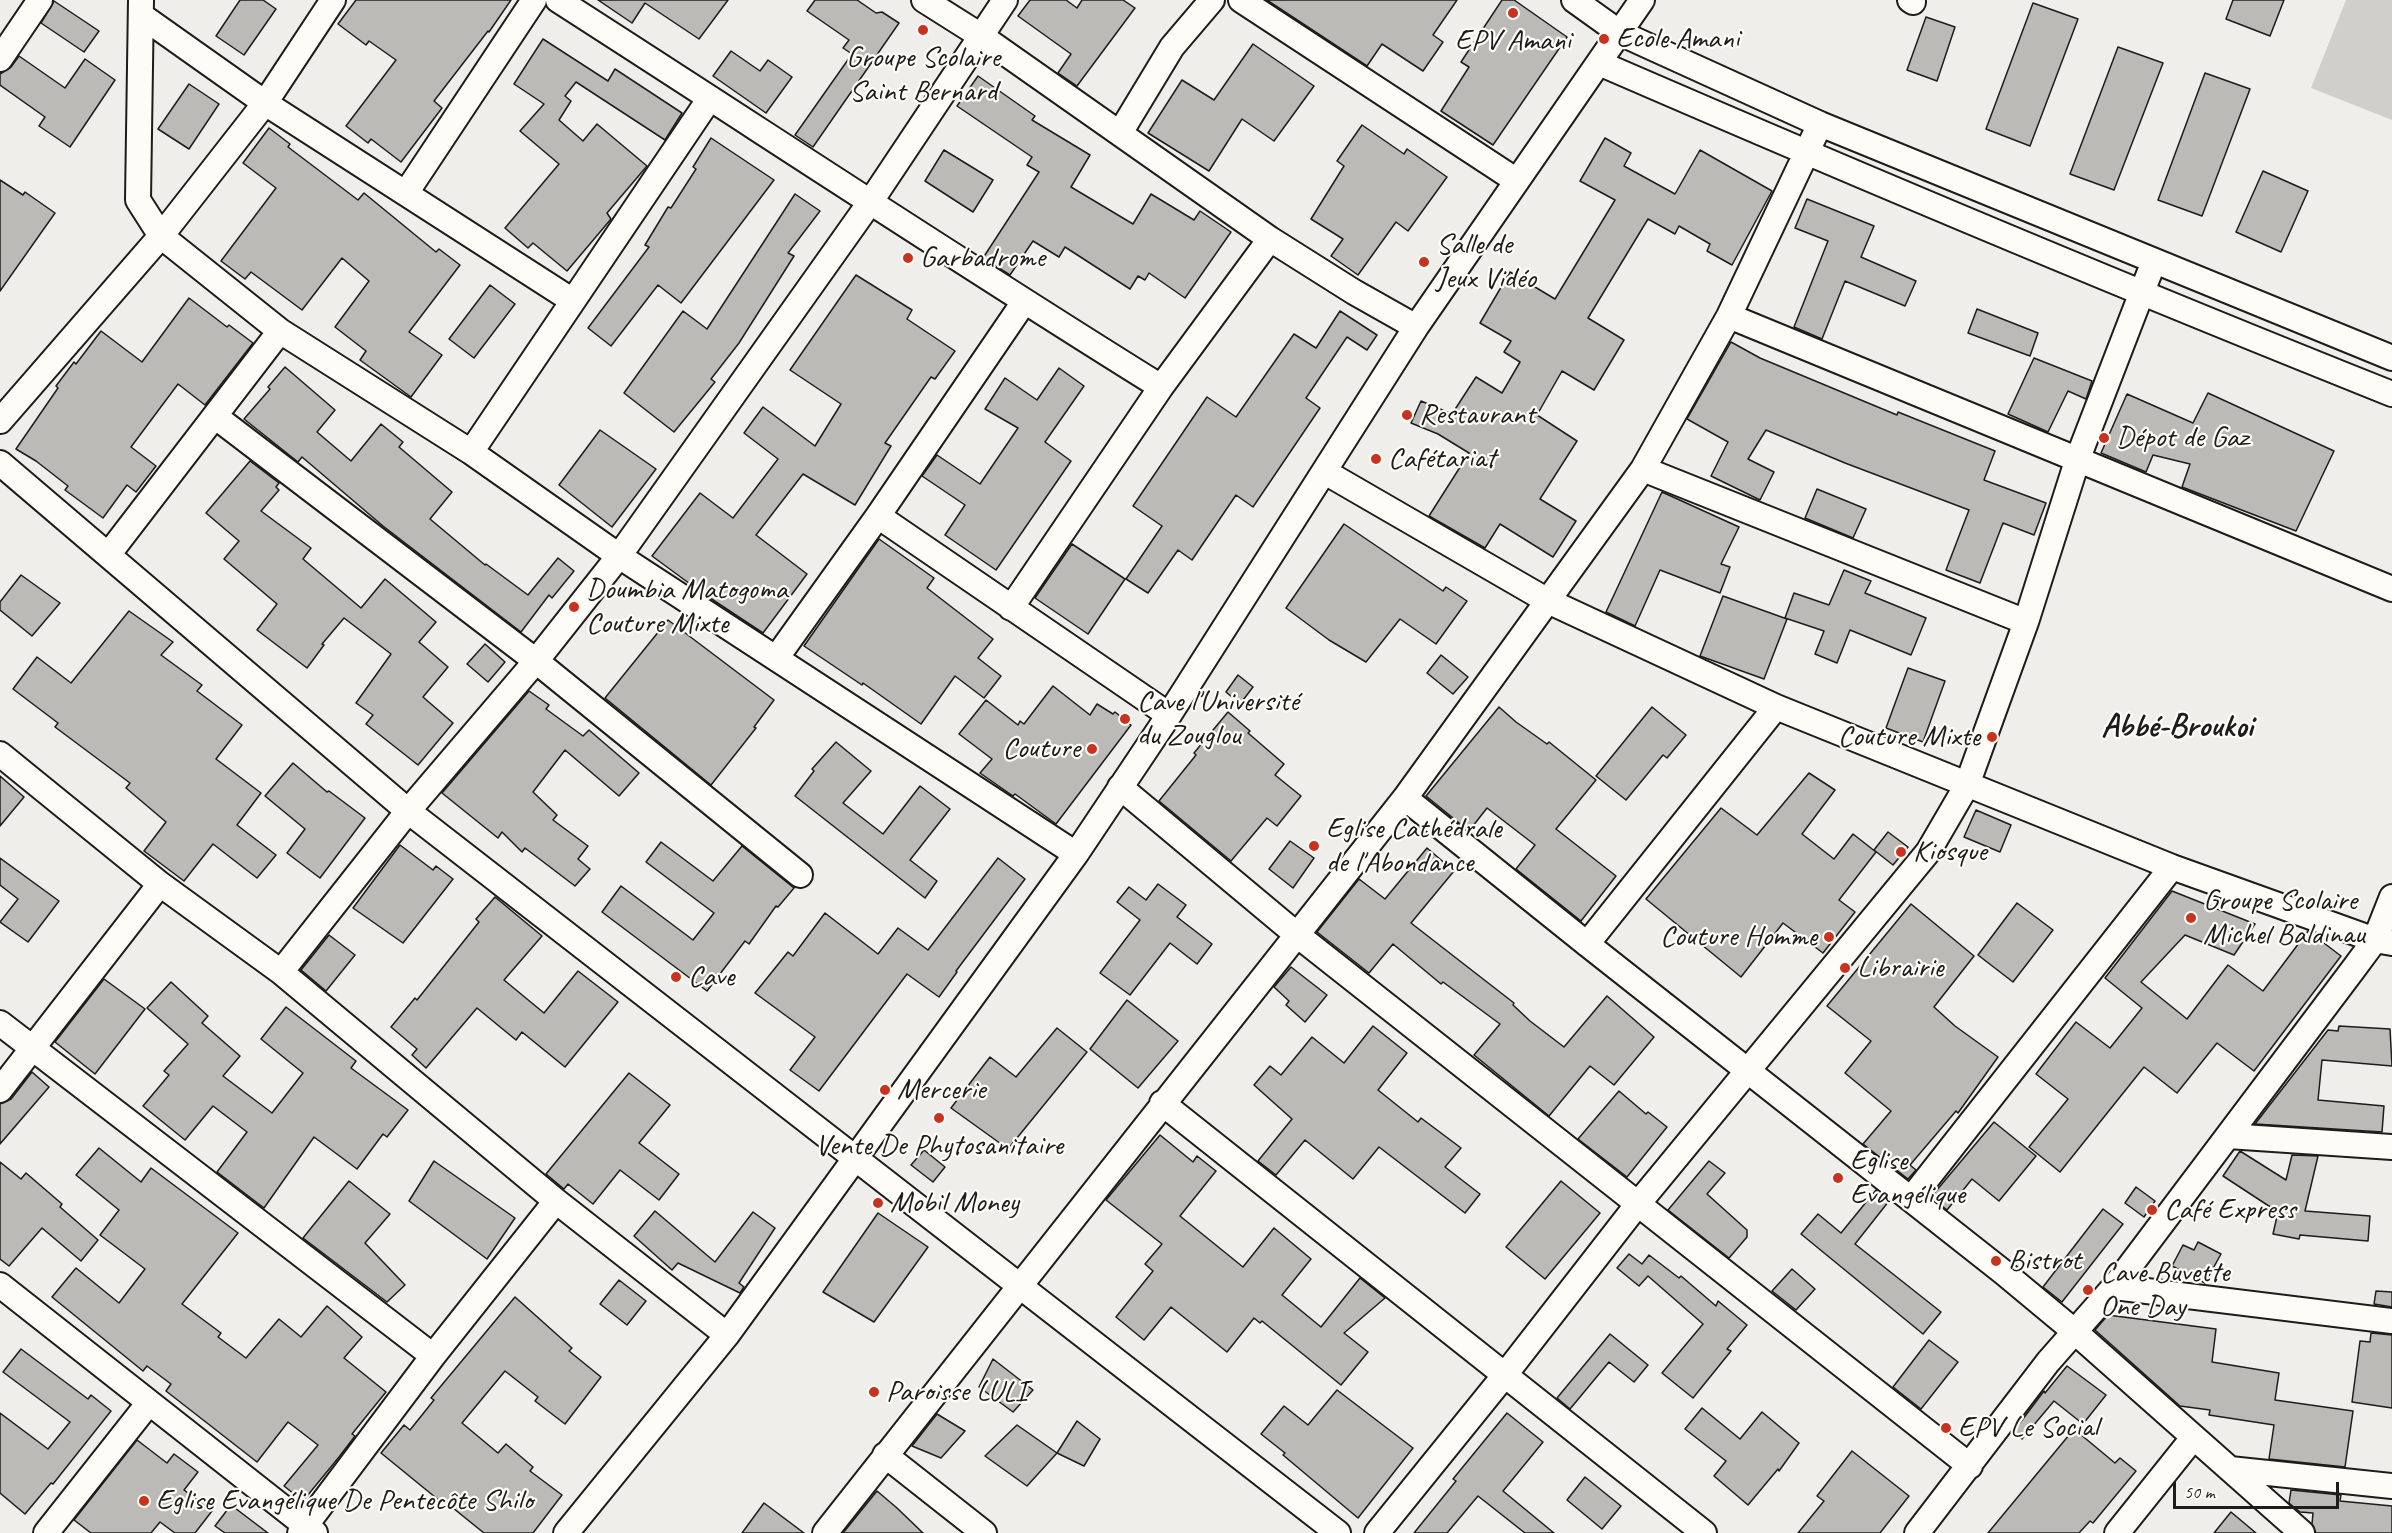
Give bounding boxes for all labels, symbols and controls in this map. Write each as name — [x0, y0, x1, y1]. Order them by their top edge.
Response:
marker: EPV Amani — [1506, 6, 1520, 20]
place label: Ecole Amani — [1616, 21, 1739, 57]
marker: Groupe Scolaire Saint Bernard — [916, 23, 930, 37]
place label: EPV Amani — [1455, 23, 1571, 59]
marker: Ecole Amani — [1597, 32, 1611, 46]
place label: Groupe Scolaire Saint Bernard — [846, 40, 1000, 110]
place label: Salle de Jeux Vidéo — [1436, 227, 1536, 298]
place label: Garbadrome — [920, 240, 1045, 276]
marker: Garbadrome — [901, 251, 915, 265]
marker: Salle de Jeux Vidéo — [1417, 255, 1431, 269]
place label: Restaurant — [1419, 397, 1535, 433]
marker: Restaurant — [1400, 408, 1414, 422]
place label: Dépot de Gaz — [2116, 420, 2248, 456]
marker: Dépot de Gaz — [2097, 431, 2111, 445]
place label: Cafétariat — [1388, 441, 1495, 477]
marker: Cafétariat — [1369, 452, 1383, 466]
place label: Doumbia Matogoma Couture Mixte — [586, 572, 788, 642]
marker: Doumbia Matogoma Couture Mixte — [567, 600, 581, 614]
place label: Cave l'Université du Zouglou — [1137, 684, 1299, 754]
district label: Abbé-Broukoi — [2101, 707, 2253, 747]
marker: Cave l'Université du Zouglou — [1118, 712, 1132, 726]
place label: Couture Mixte — [1838, 719, 1980, 755]
marker: Couture Mixte — [1985, 730, 1999, 744]
place label: Couture — [1003, 731, 1080, 767]
marker: Couture — [1085, 742, 1099, 756]
place label: Eglise Cathédrale de l'Abondance — [1326, 811, 1502, 882]
place label: Kiosque — [1913, 834, 1987, 870]
marker: Eglise Cathédrale de l'Abondance — [1307, 839, 1321, 853]
marker: Kiosque — [1894, 845, 1908, 859]
place label: Groupe Scolaire Michel Baldinau — [2203, 883, 2365, 954]
marker: Groupe Scolaire Michel Baldinau — [2184, 911, 2198, 925]
place label: Couture Homme — [1660, 919, 1817, 955]
marker: Couture Homme — [1822, 930, 1836, 944]
place label: Librairie — [1857, 950, 1943, 986]
place label: Cave — [688, 959, 734, 995]
marker: Librairie — [1838, 961, 1852, 975]
marker: Cave — [669, 970, 683, 984]
place label: Mercerie — [897, 1072, 986, 1108]
marker: Mercerie — [878, 1083, 892, 1097]
marker: Vente De Phytosanitaire — [932, 1111, 946, 1125]
place label: Vente De Phytosanitaire — [815, 1128, 1063, 1164]
place label: Eglise Evangélique — [1850, 1143, 1965, 1214]
marker: Eglise Evangélique — [1831, 1171, 1845, 1185]
place label: Mobil Money — [890, 1185, 1019, 1221]
place label: Café Express — [2164, 1192, 2296, 1228]
marker: Mobil Money — [871, 1196, 885, 1210]
marker: Café Express — [2145, 1203, 2159, 1217]
place label: Bistrot — [2008, 1243, 2081, 1279]
marker: Bistrot — [1989, 1254, 2003, 1268]
place label: Cave Buvette One Day — [2100, 1255, 2230, 1326]
marker: Cave Buvette One Day — [2081, 1283, 2095, 1297]
place label: Paroisse LULI — [886, 1374, 1027, 1410]
marker: Paroisse LULI — [867, 1385, 881, 1399]
place label: EPV Le Social — [1958, 1410, 2098, 1446]
marker: EPV Le Social — [1939, 1421, 1953, 1435]
scale bar — [2176, 1470, 2342, 1508]
text: 50 m — [2184, 1481, 2215, 1503]
place label: Eglise Evangélique De Pentecôte Shilo — [156, 1483, 533, 1519]
marker: Eglise Evangélique De Pentecôte Shilo — [137, 1494, 151, 1508]

